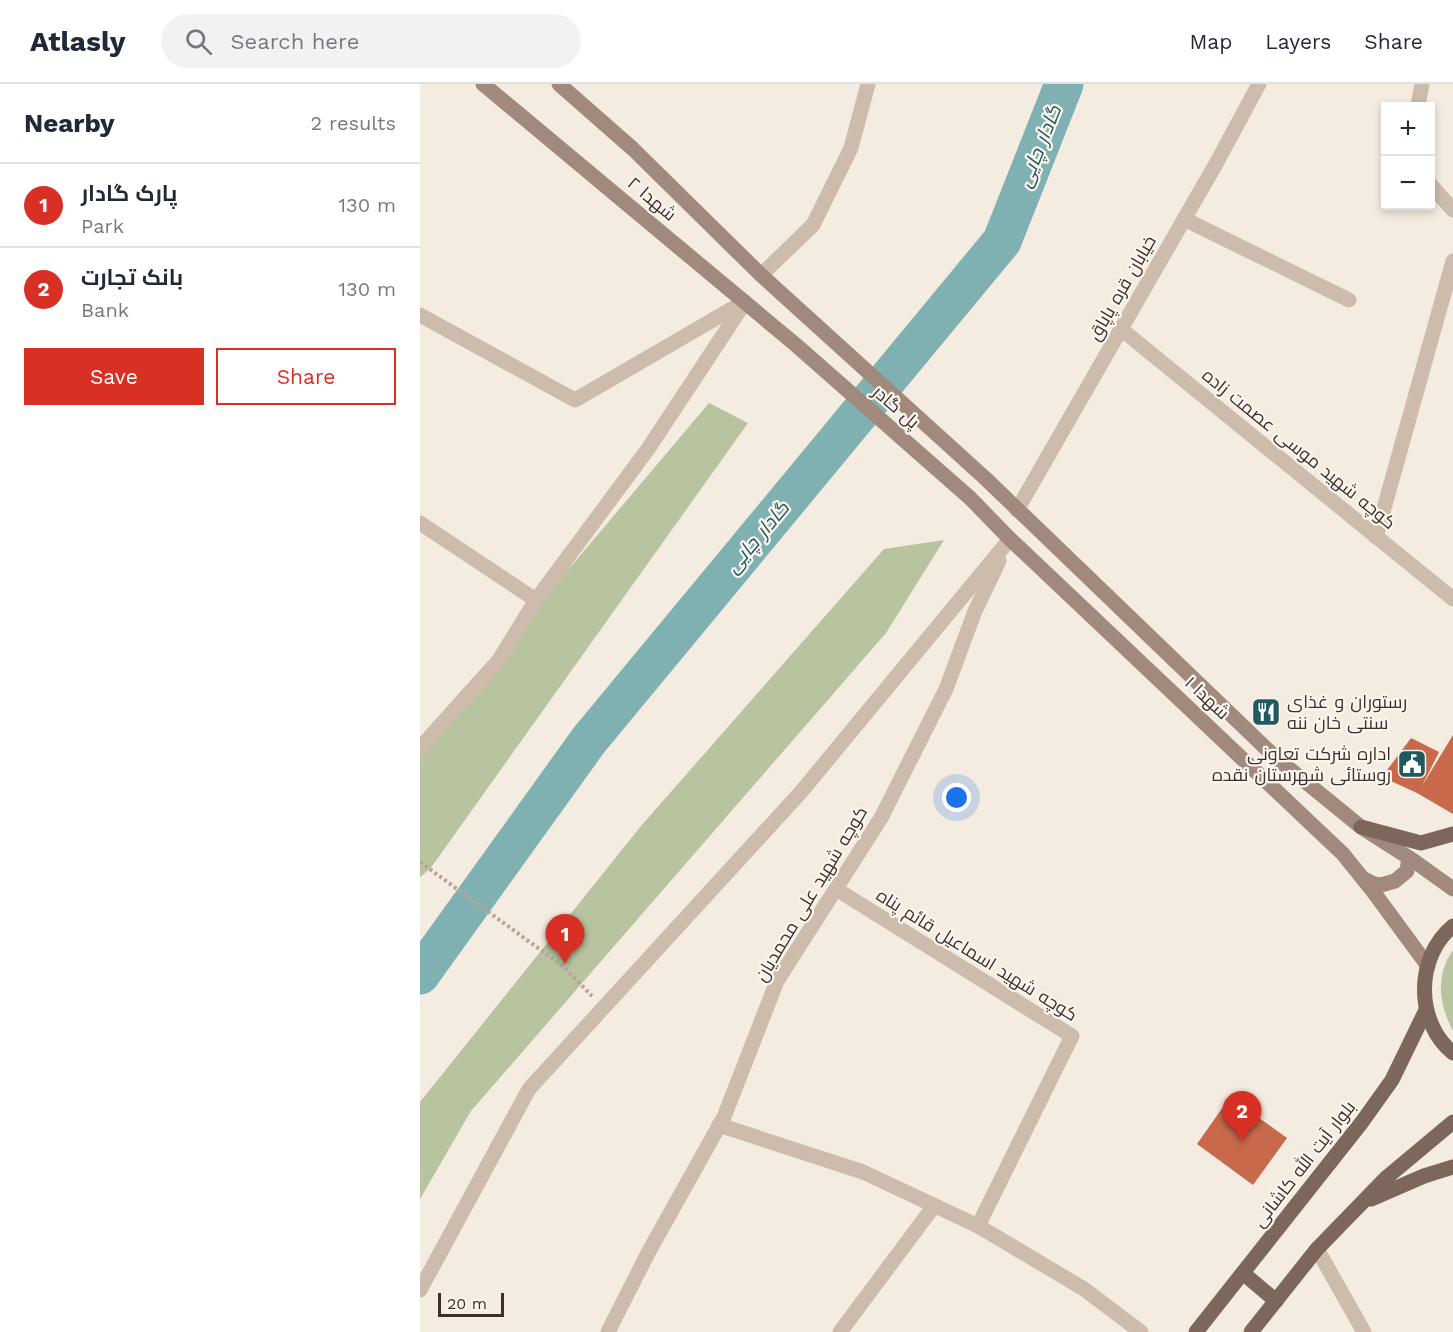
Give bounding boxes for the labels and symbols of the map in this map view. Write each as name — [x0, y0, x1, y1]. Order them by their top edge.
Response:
water label: گادار چایی — [1012, 101, 1068, 191]
street label: شهدا ۲ — [623, 172, 681, 226]
street label: خیابان قره پاپاق — [1083, 232, 1162, 345]
street label: کوچه شهید موسی عصمت زاده — [1197, 364, 1400, 535]
street label: پل گادر — [867, 380, 924, 434]
water label: گادار چایی — [720, 496, 796, 579]
street label: شهدا ۱ — [1180, 672, 1234, 724]
place label: رستوران و غذای سنتی خان ننه — [1287, 691, 1407, 734]
restaurant icon: رستوران و غذای سنتی خان ننه — [1250, 696, 1282, 728]
place label: اداره شرکت تعاونی روستائی شهرستان نقده — [1212, 743, 1391, 786]
public building icon: اداره شرکت تعاونی روستائی شهرستان نقده — [1396, 748, 1428, 780]
your location — [942, 783, 971, 812]
street label: کوچه شهید علی محمدیان — [750, 802, 873, 986]
street label: کوچه شهید اسماعیل قائم پناه — [872, 884, 1082, 1027]
pin: 1 — [546, 914, 584, 964]
pin: 2 — [1222, 1092, 1262, 1141]
street label: بلوار آیت الله کاشانی — [1247, 1096, 1360, 1232]
scale bar — [438, 1290, 504, 1318]

